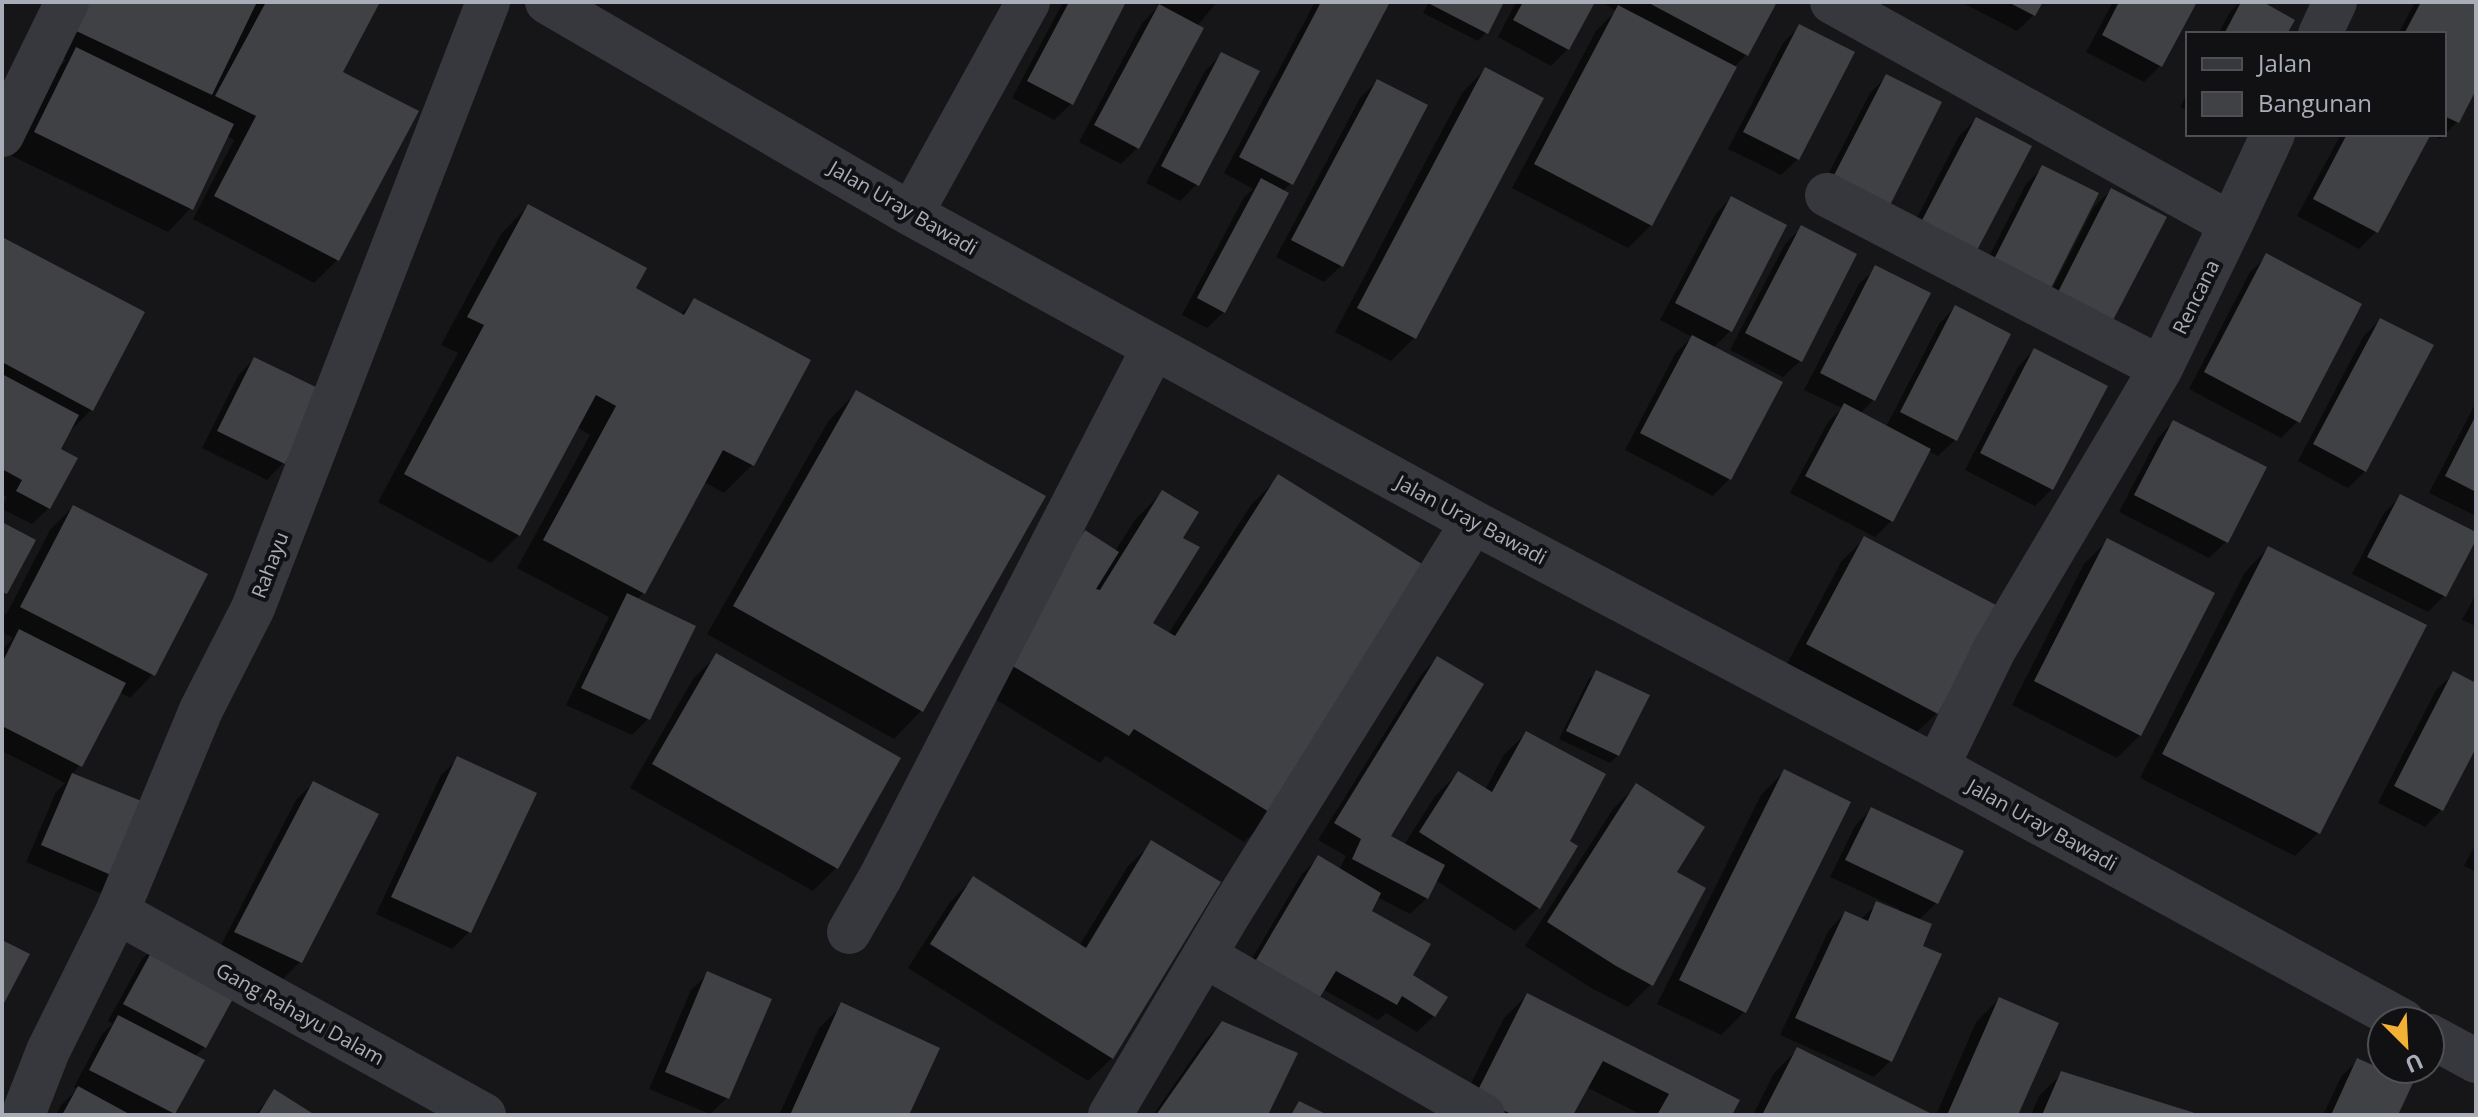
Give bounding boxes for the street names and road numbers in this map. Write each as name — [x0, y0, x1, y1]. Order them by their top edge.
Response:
street label: Jalan Uray Bawadi — [822, 153, 982, 261]
street label: Rencana — [2166, 255, 2225, 339]
street label: Jalan Uray Bawadi — [1389, 467, 1551, 571]
street label: Rahayu — [245, 528, 295, 602]
street label: Jalan Uray Bawadi — [1961, 771, 2122, 877]
street label: Gang Rahayu Dalam — [211, 956, 389, 1071]

